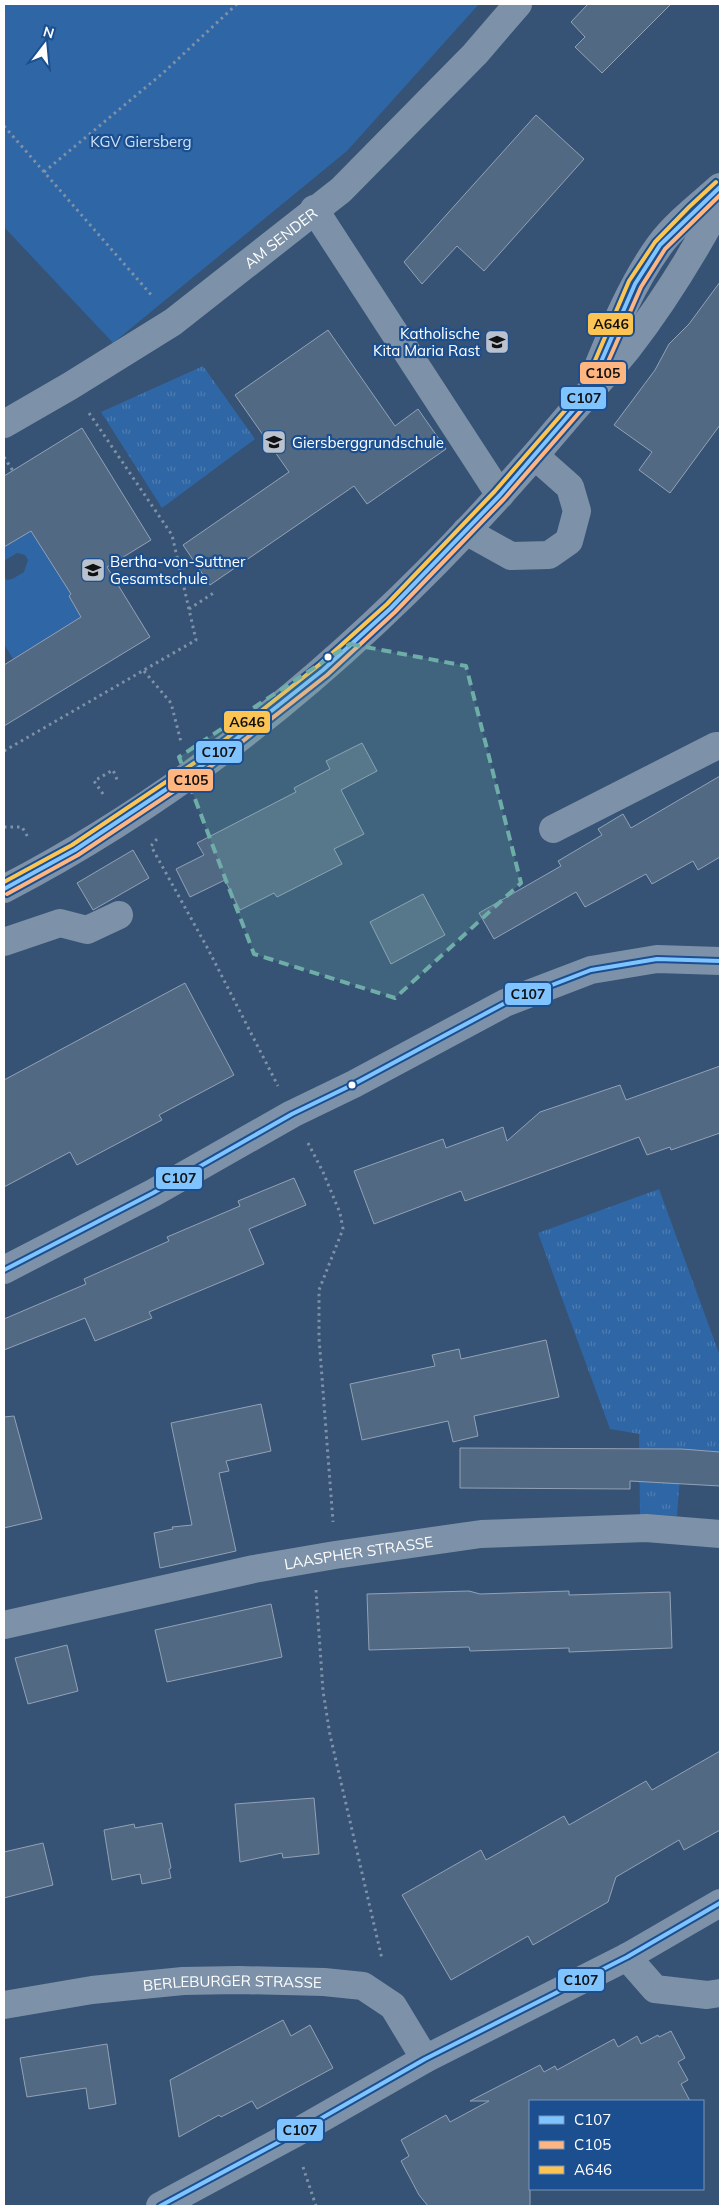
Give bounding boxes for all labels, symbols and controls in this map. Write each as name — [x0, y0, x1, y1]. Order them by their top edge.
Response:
north arrow — [20, 20, 70, 70]
text: N — [41, 22, 56, 43]
park label: KGV Giersberg — [90, 132, 192, 151]
street label: AM SENDER — [240, 203, 321, 272]
line badge: A646 — [587, 312, 634, 336]
text: A646 — [593, 315, 629, 333]
place label: Katholische Kita Maria Rast — [373, 324, 480, 360]
school or university icon: Katholische Kita Maria Rast — [484, 329, 510, 355]
line badge: C105 — [579, 361, 627, 385]
text: C105 — [586, 364, 620, 382]
line badge: C107 — [560, 386, 607, 410]
text: C107 — [567, 389, 601, 407]
school or university icon: Giersberggrundschule — [261, 429, 287, 455]
place label: Giersberggrundschule — [292, 433, 444, 452]
place label: Bertha-von-Suttner Gesamtschule — [110, 552, 246, 588]
school or university icon: Bertha-von-Suttner Gesamtschule — [80, 557, 106, 583]
unlabelled marker — [323, 652, 333, 662]
line badge: A646 — [223, 710, 271, 734]
text: A646 — [229, 713, 265, 731]
line badge: C107 — [195, 740, 243, 764]
text: C107 — [202, 743, 236, 761]
line badge: C105 — [167, 768, 214, 792]
text: C105 — [174, 771, 208, 789]
line badge: C107 — [504, 982, 552, 1006]
text: C107 — [511, 985, 545, 1003]
unlabelled marker — [347, 1080, 357, 1090]
line badge: C107 — [155, 1166, 203, 1190]
text: C107 — [162, 1169, 196, 1187]
street label: LAASPHER STRASSE — [282, 1531, 434, 1573]
line badge: C107 — [557, 1968, 605, 1992]
street label: BERLEBURGER STRASSE — [142, 1970, 322, 1994]
text: C107 — [564, 1971, 598, 1989]
legend — [529, 2100, 704, 2190]
text: C107 — [574, 2110, 611, 2129]
line badge: C107 — [276, 2118, 324, 2142]
text: C107 — [283, 2121, 317, 2139]
text: C105 — [574, 2135, 611, 2154]
text: A646 — [574, 2160, 612, 2179]

